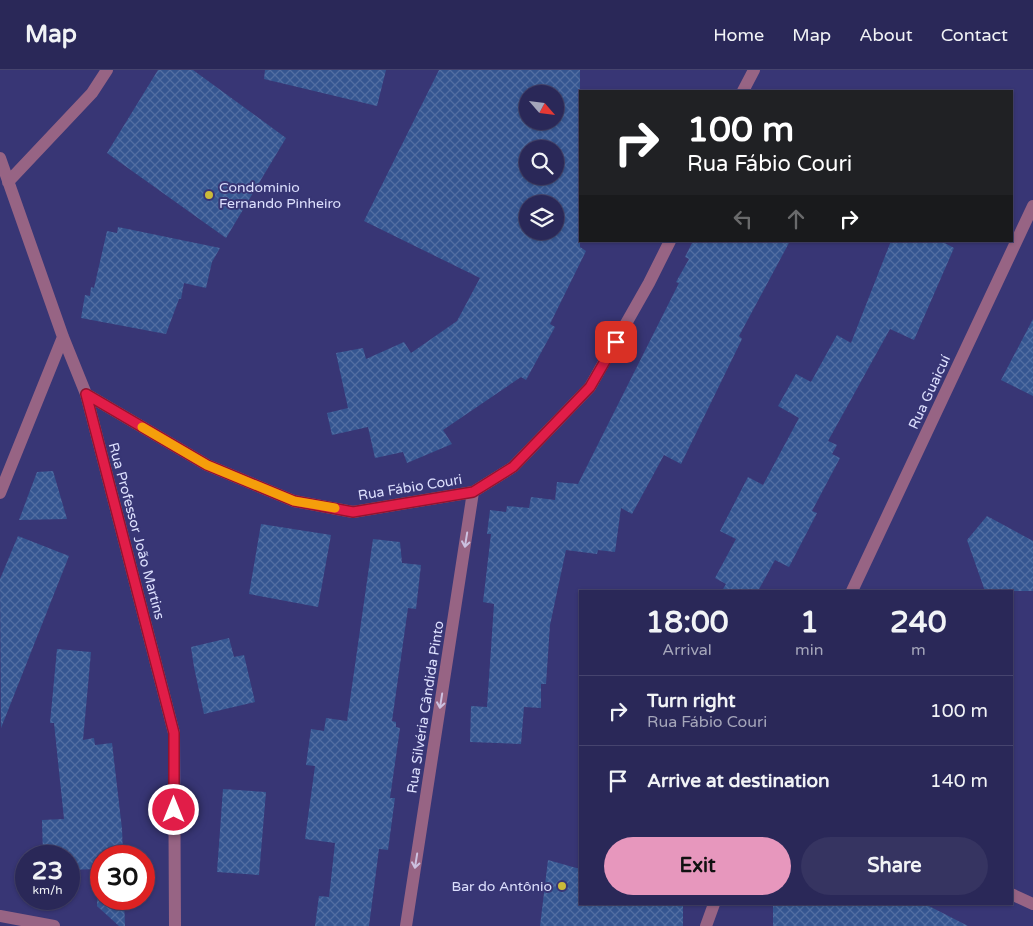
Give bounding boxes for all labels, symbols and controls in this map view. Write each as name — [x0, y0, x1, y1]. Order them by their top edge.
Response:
text: Map — [25, 20, 77, 49]
text: Home — [713, 24, 764, 46]
text: Map — [792, 24, 831, 46]
text: About — [859, 24, 913, 46]
text: Contact — [941, 24, 1008, 46]
north arrow — [519, 85, 564, 130]
map controls — [519, 85, 564, 240]
text: 100 m — [687, 109, 794, 151]
icon: right — [604, 110, 669, 175]
button: search — [519, 140, 564, 185]
text: Rua Fábio Couri — [687, 151, 852, 177]
place label: Condominio Fernando Pinheiro — [219, 179, 341, 212]
marker: Condominio Fernando Pinheiro — [203, 189, 215, 201]
button: layers — [519, 195, 564, 240]
icon: left — [729, 205, 757, 233]
icon: ahead — [782, 205, 810, 233]
icon: right — [835, 205, 863, 233]
pin — [595, 321, 637, 363]
icon: arrive — [602, 328, 630, 356]
street label: Rua Guaicuí — [905, 352, 954, 432]
street label: Rua Professor João Martins — [105, 441, 168, 622]
street label: Rua Fábio Couri — [357, 471, 463, 504]
one-way arrow — [460, 532, 470, 548]
text: 18:00 — [645, 604, 729, 641]
text: 1 — [800, 604, 819, 641]
text: 240 — [890, 604, 947, 641]
street label: Rua Silvéria Cândida Pinto — [403, 619, 448, 795]
text: Arrival — [662, 640, 712, 660]
text: min — [795, 640, 824, 660]
text: m — [911, 640, 926, 660]
text: Turn right — [647, 690, 735, 712]
one-way arrow — [436, 692, 446, 708]
icon: right — [604, 697, 632, 725]
text: 100 m — [930, 700, 988, 722]
text: Rua Fábio Couri — [647, 712, 767, 732]
icon: arrive — [604, 767, 632, 795]
text: Arrive at destination — [647, 770, 830, 792]
text: 140 m — [930, 770, 988, 792]
position arrow — [147, 783, 199, 835]
button: Exit — [604, 837, 791, 895]
button: Share — [801, 837, 988, 895]
speed limit sign: 30 — [90, 845, 155, 910]
one-way arrow — [411, 853, 421, 869]
text: 23 — [32, 856, 63, 886]
place label: Bar do Antônio — [451, 878, 552, 895]
marker: Bar do Antônio — [556, 880, 568, 892]
text: km/h — [32, 883, 63, 897]

